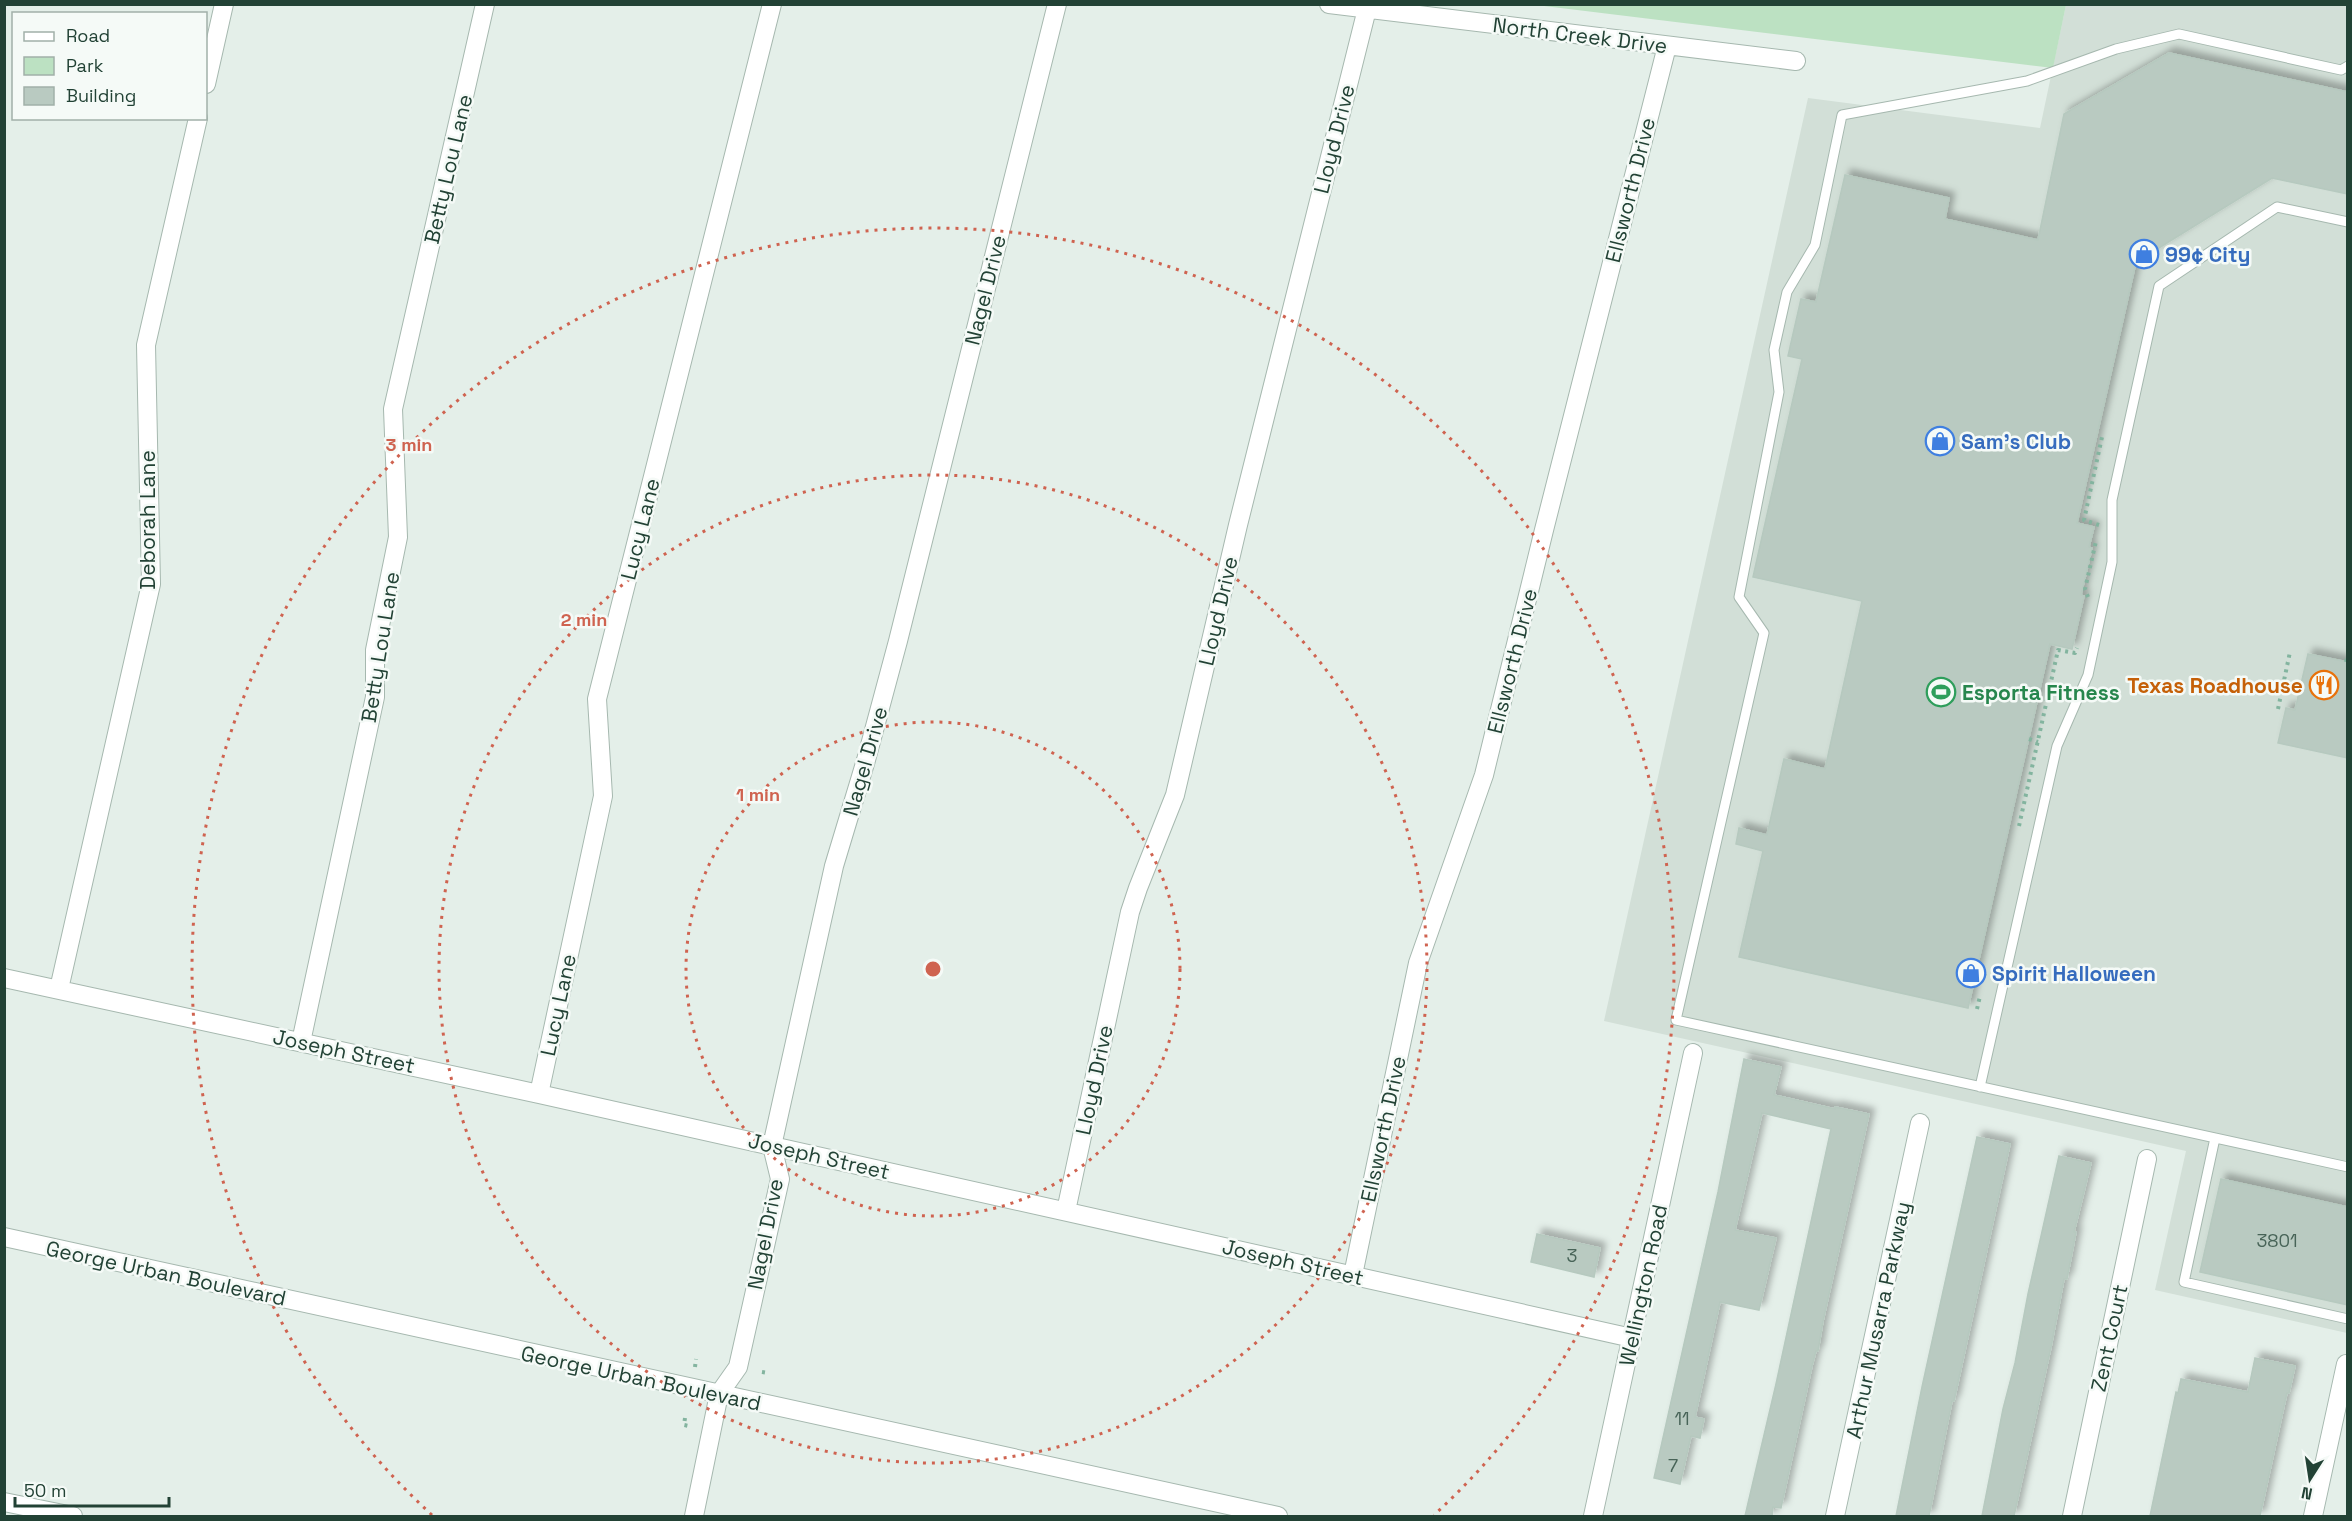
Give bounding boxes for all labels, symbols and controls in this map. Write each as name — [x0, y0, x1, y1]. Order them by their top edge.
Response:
street label: North Creek Drive — [1491, 11, 1669, 59]
legend — [12, 12, 207, 120]
text: Road — [66, 24, 110, 47]
text: Park — [66, 54, 104, 77]
street label: Lloyd Drive — [1307, 82, 1361, 196]
text: Building — [66, 84, 136, 107]
street label: Betty Lou Lane — [418, 92, 478, 246]
street label: Ellsworth Drive — [1599, 115, 1661, 265]
street label: Nagel Drive — [958, 232, 1012, 348]
shop icon: 99¢ City — [2128, 238, 2160, 270]
place label: 99¢ City — [2165, 241, 2250, 268]
shop icon: Sam's Club — [1924, 425, 1956, 457]
place label: Sam's Club — [1961, 428, 2071, 455]
text: 3 min — [386, 433, 432, 456]
street label: Deborah Lane — [134, 450, 161, 590]
street label: Lucy Lane — [614, 475, 666, 583]
street label: Lloyd Drive — [1192, 554, 1244, 668]
street label: Betty Lou Lane — [355, 570, 405, 724]
street label: Ellsworth Drive — [1481, 586, 1543, 736]
text: 2 min — [561, 608, 607, 631]
restaurant icon: Texas Roadhouse — [2308, 669, 2340, 701]
place label: Texas Roadhouse — [2127, 672, 2303, 699]
sports icon: Esporta Fitness — [1925, 676, 1957, 708]
place label: Esporta Fitness — [1962, 679, 2120, 706]
street label: Nagel Drive — [837, 703, 893, 819]
text: 1 min — [736, 783, 780, 806]
street label: Lucy Lane — [534, 951, 582, 1059]
shop icon: Spirit Halloween — [1955, 957, 1987, 989]
centre of rings — [923, 959, 943, 979]
place label: Spirit Halloween — [1992, 960, 2156, 987]
street label: Joseph Street — [271, 1023, 417, 1079]
street label: Lloyd Drive — [1069, 1023, 1119, 1137]
street label: Ellsworth Drive — [1354, 1053, 1412, 1205]
street label: Joseph Street — [746, 1127, 892, 1185]
street label: Nagel Drive — [741, 1176, 789, 1292]
street label: Arthur Musarra Parkway — [1840, 1199, 1916, 1441]
street label: Wellington Road — [1613, 1202, 1673, 1368]
house number: 3801 — [2256, 1229, 2298, 1252]
street label: Joseph Street — [1220, 1233, 1366, 1291]
street label: George Urban Boulevard — [43, 1234, 289, 1312]
house number: 3 — [1567, 1244, 1577, 1267]
street label: Zent Court — [2084, 1282, 2134, 1394]
street label: George Urban Boulevard — [518, 1339, 764, 1417]
house number: 11 — [1674, 1407, 1690, 1430]
north arrow — [2280, 1449, 2340, 1509]
house number: 7 — [1668, 1454, 1678, 1477]
scale bar — [15, 1470, 170, 1508]
text: 50 m — [24, 1479, 66, 1502]
text: N — [2300, 1482, 2314, 1505]

